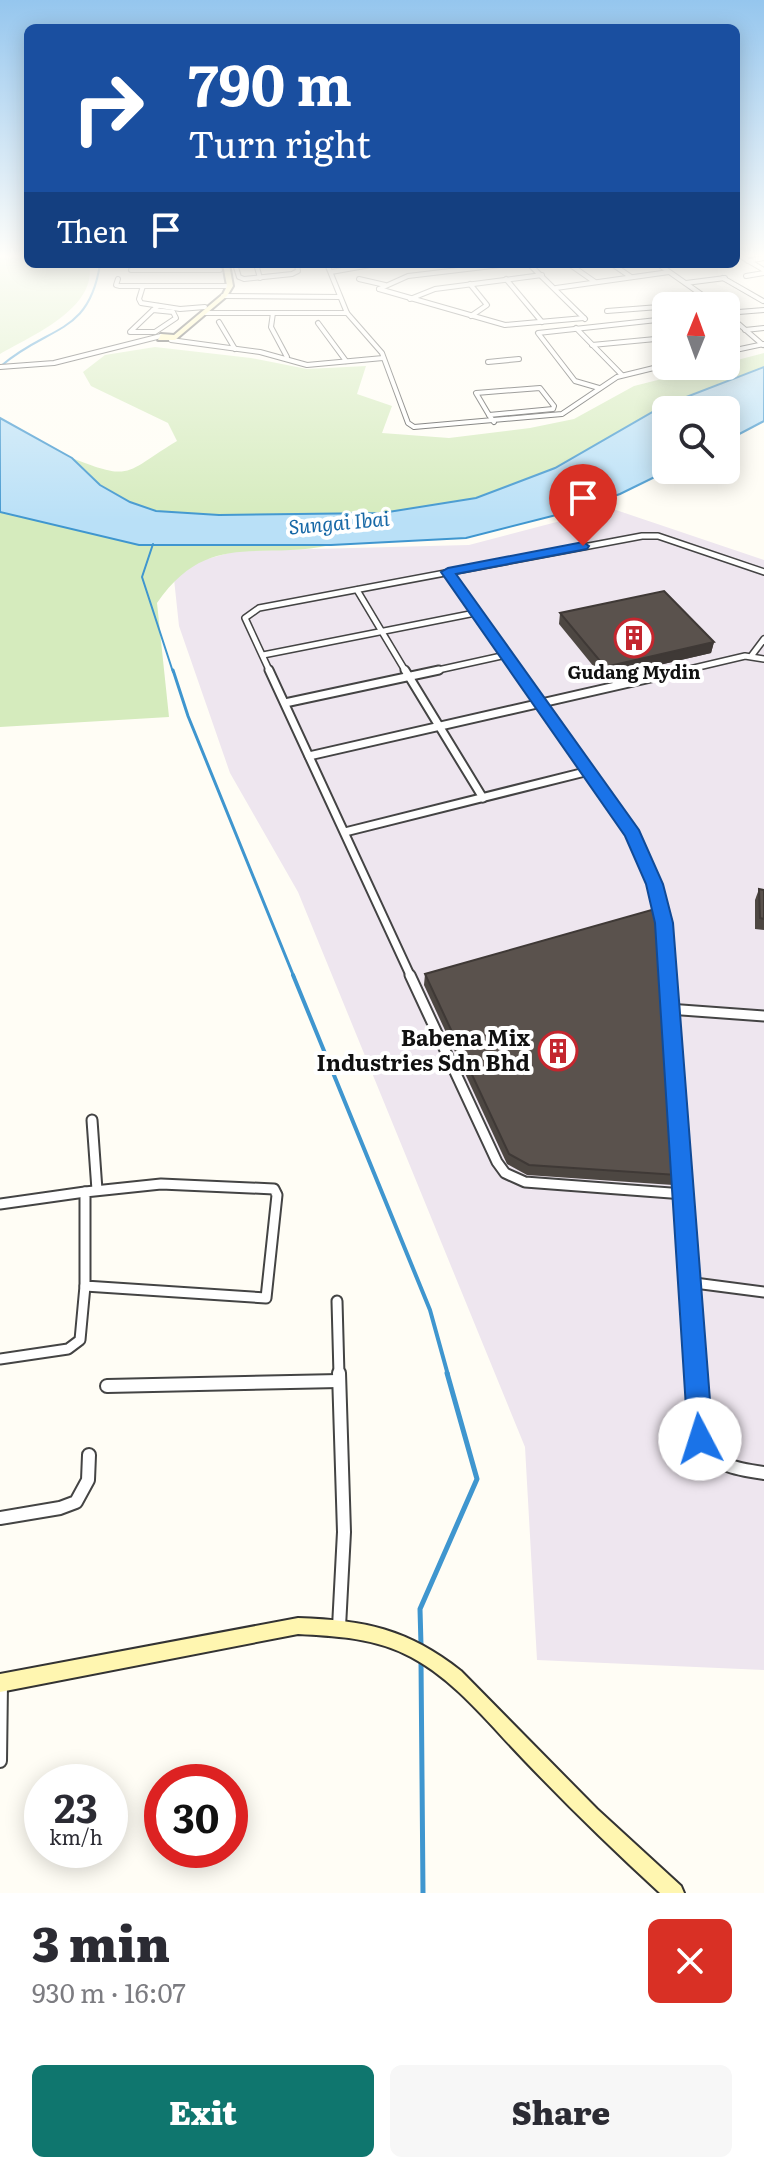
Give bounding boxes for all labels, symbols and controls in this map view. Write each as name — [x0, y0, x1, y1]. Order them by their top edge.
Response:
text: 790 m — [188, 40, 352, 123]
icon: right — [56, 56, 160, 160]
text: Turn right — [188, 116, 371, 169]
text: Then — [56, 208, 128, 252]
icon: arrive — [144, 208, 188, 252]
north arrow — [652, 292, 740, 380]
map controls — [652, 292, 740, 484]
button: search — [652, 396, 740, 484]
pin — [549, 464, 617, 546]
icon: arrive — [561, 476, 605, 520]
water label: Sungai Ibai — [287, 502, 391, 540]
building icon: Gudang Mydin — [613, 617, 655, 659]
place label: Gudang Mydin — [567, 658, 701, 685]
place label: Babena Mix Industries Sdn Bhd — [317, 1020, 531, 1078]
building icon: Babena Mix Industries Sdn Bhd — [537, 1030, 579, 1072]
position arrow — [658, 1397, 742, 1481]
speed limit sign: 30 — [144, 1764, 248, 1868]
text: 23 — [54, 1776, 98, 1835]
text: km/h — [49, 1821, 103, 1851]
text: 3 min — [32, 1906, 170, 1977]
button: close — [648, 1919, 732, 2003]
text: 930 m · 16:07 — [32, 1972, 186, 2011]
button: Exit — [32, 2065, 374, 2157]
button: Share — [390, 2065, 732, 2157]

